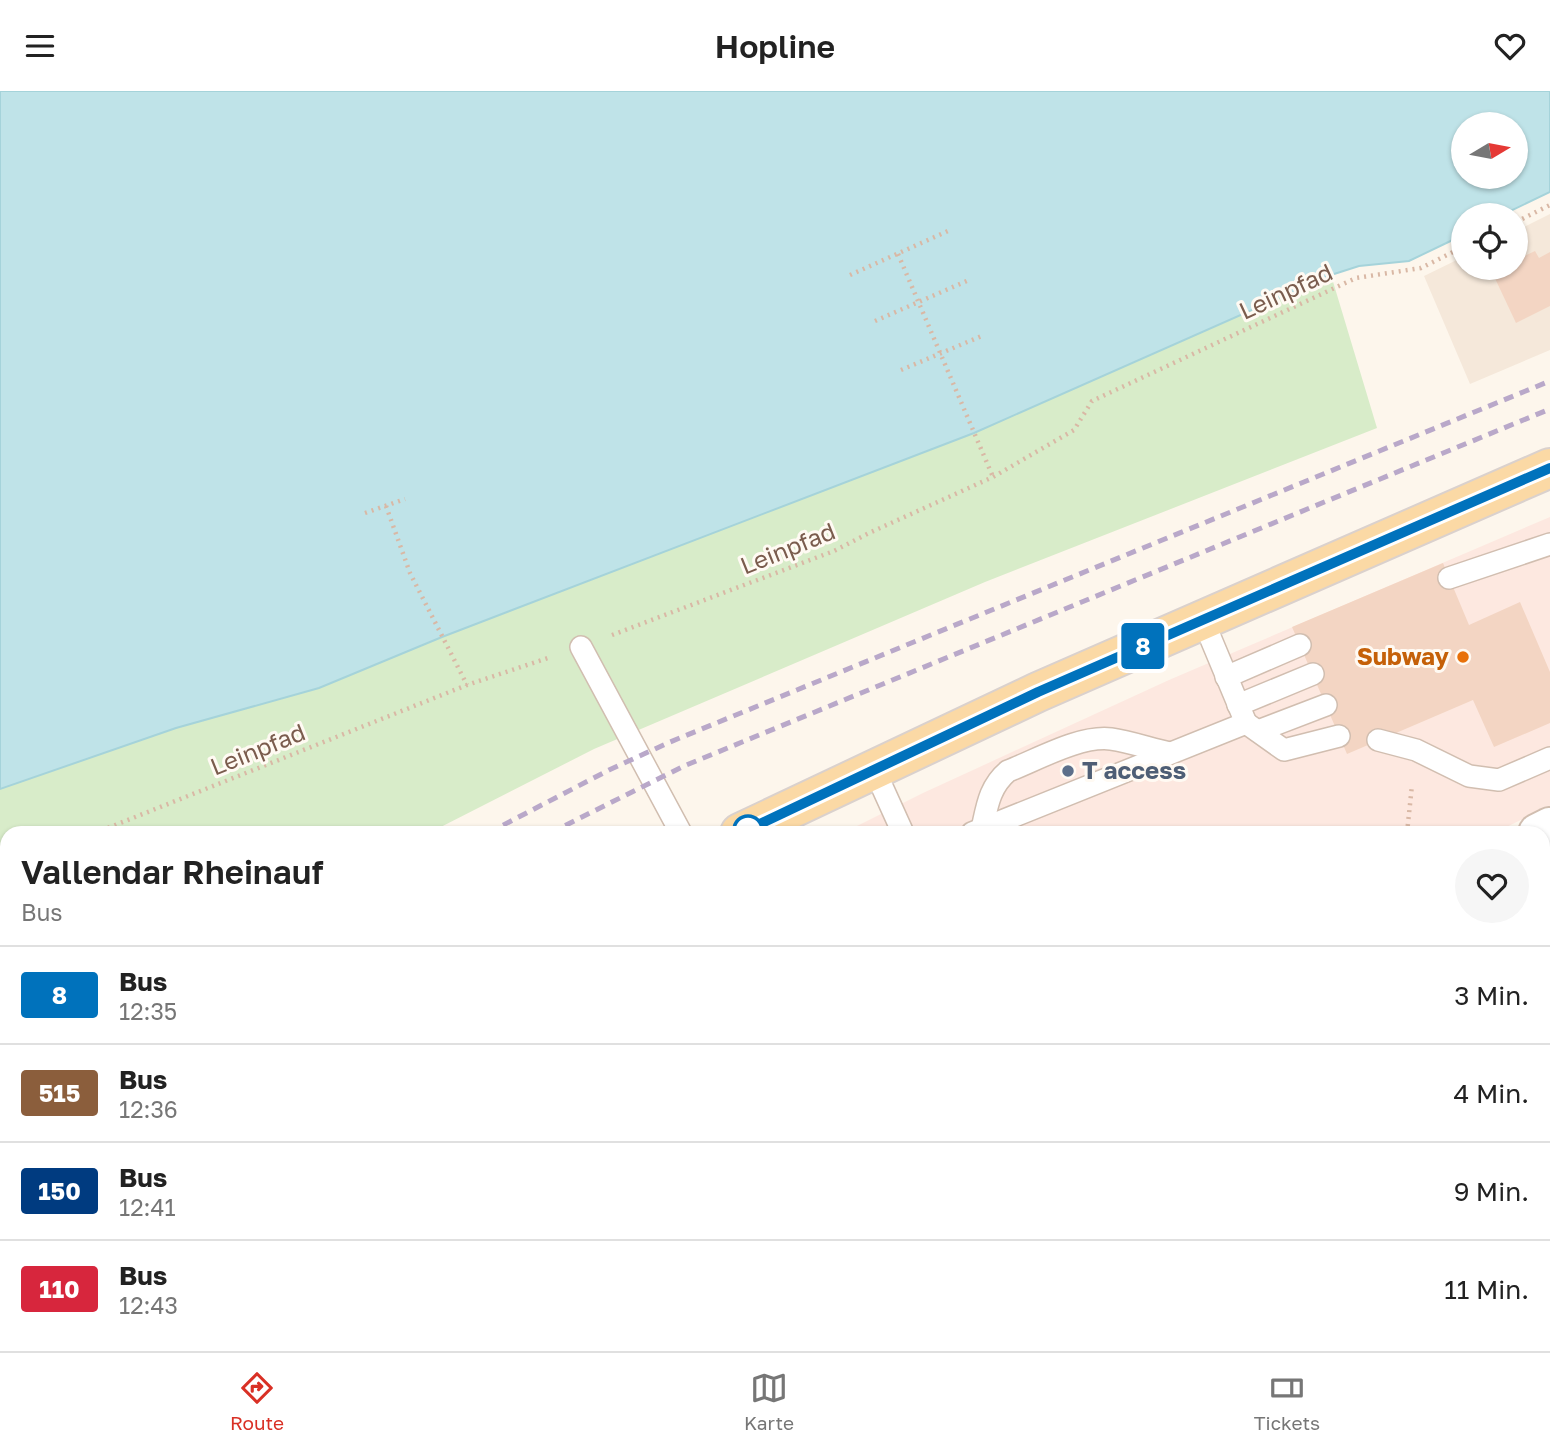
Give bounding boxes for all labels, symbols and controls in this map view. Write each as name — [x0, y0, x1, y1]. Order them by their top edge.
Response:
icon: menu — [21, 27, 59, 65]
text: Hopline — [715, 27, 835, 65]
icon: heart — [1491, 27, 1529, 65]
north arrow — [1451, 112, 1528, 189]
map controls — [1451, 112, 1528, 280]
button: locate — [1451, 203, 1528, 280]
street label: Leinpfad — [1234, 256, 1337, 325]
street label: Leinpfad — [736, 515, 839, 580]
line badge: 8 — [1120, 623, 1166, 669]
text: 8 — [1135, 631, 1151, 660]
place label: Subway — [1357, 641, 1450, 670]
marker: Subway — [1455, 649, 1471, 665]
street label: Leinpfad — [206, 716, 309, 781]
place label: T access — [1082, 755, 1186, 784]
marker: T access — [1060, 763, 1076, 779]
unlabelled marker — [733, 815, 763, 845]
button: heart — [1455, 849, 1529, 923]
text: Vallendar Rheinauf — [21, 852, 323, 891]
text: Bus — [21, 898, 63, 926]
text: Bus — [119, 966, 167, 997]
text: 8 — [52, 980, 67, 1009]
text: 3 Min. — [1454, 980, 1529, 1011]
text: 12:35 — [119, 997, 177, 1025]
text: Bus — [119, 1064, 167, 1095]
text: 515 — [39, 1078, 80, 1107]
text: 4 Min. — [1454, 1078, 1529, 1109]
text: 12:36 — [119, 1095, 178, 1123]
text: Bus — [119, 1162, 167, 1193]
text: 150 — [38, 1176, 81, 1205]
text: 9 Min. — [1454, 1176, 1529, 1207]
text: 12:41 — [119, 1193, 176, 1221]
text: Bus — [119, 1260, 167, 1291]
text: 110 — [39, 1274, 80, 1303]
text: 11 Min. — [1444, 1274, 1529, 1305]
text: 12:43 — [119, 1291, 178, 1319]
tab: Route — [230, 1369, 284, 1434]
tab: Karte — [744, 1369, 794, 1434]
tab: Tickets — [1254, 1369, 1320, 1434]

